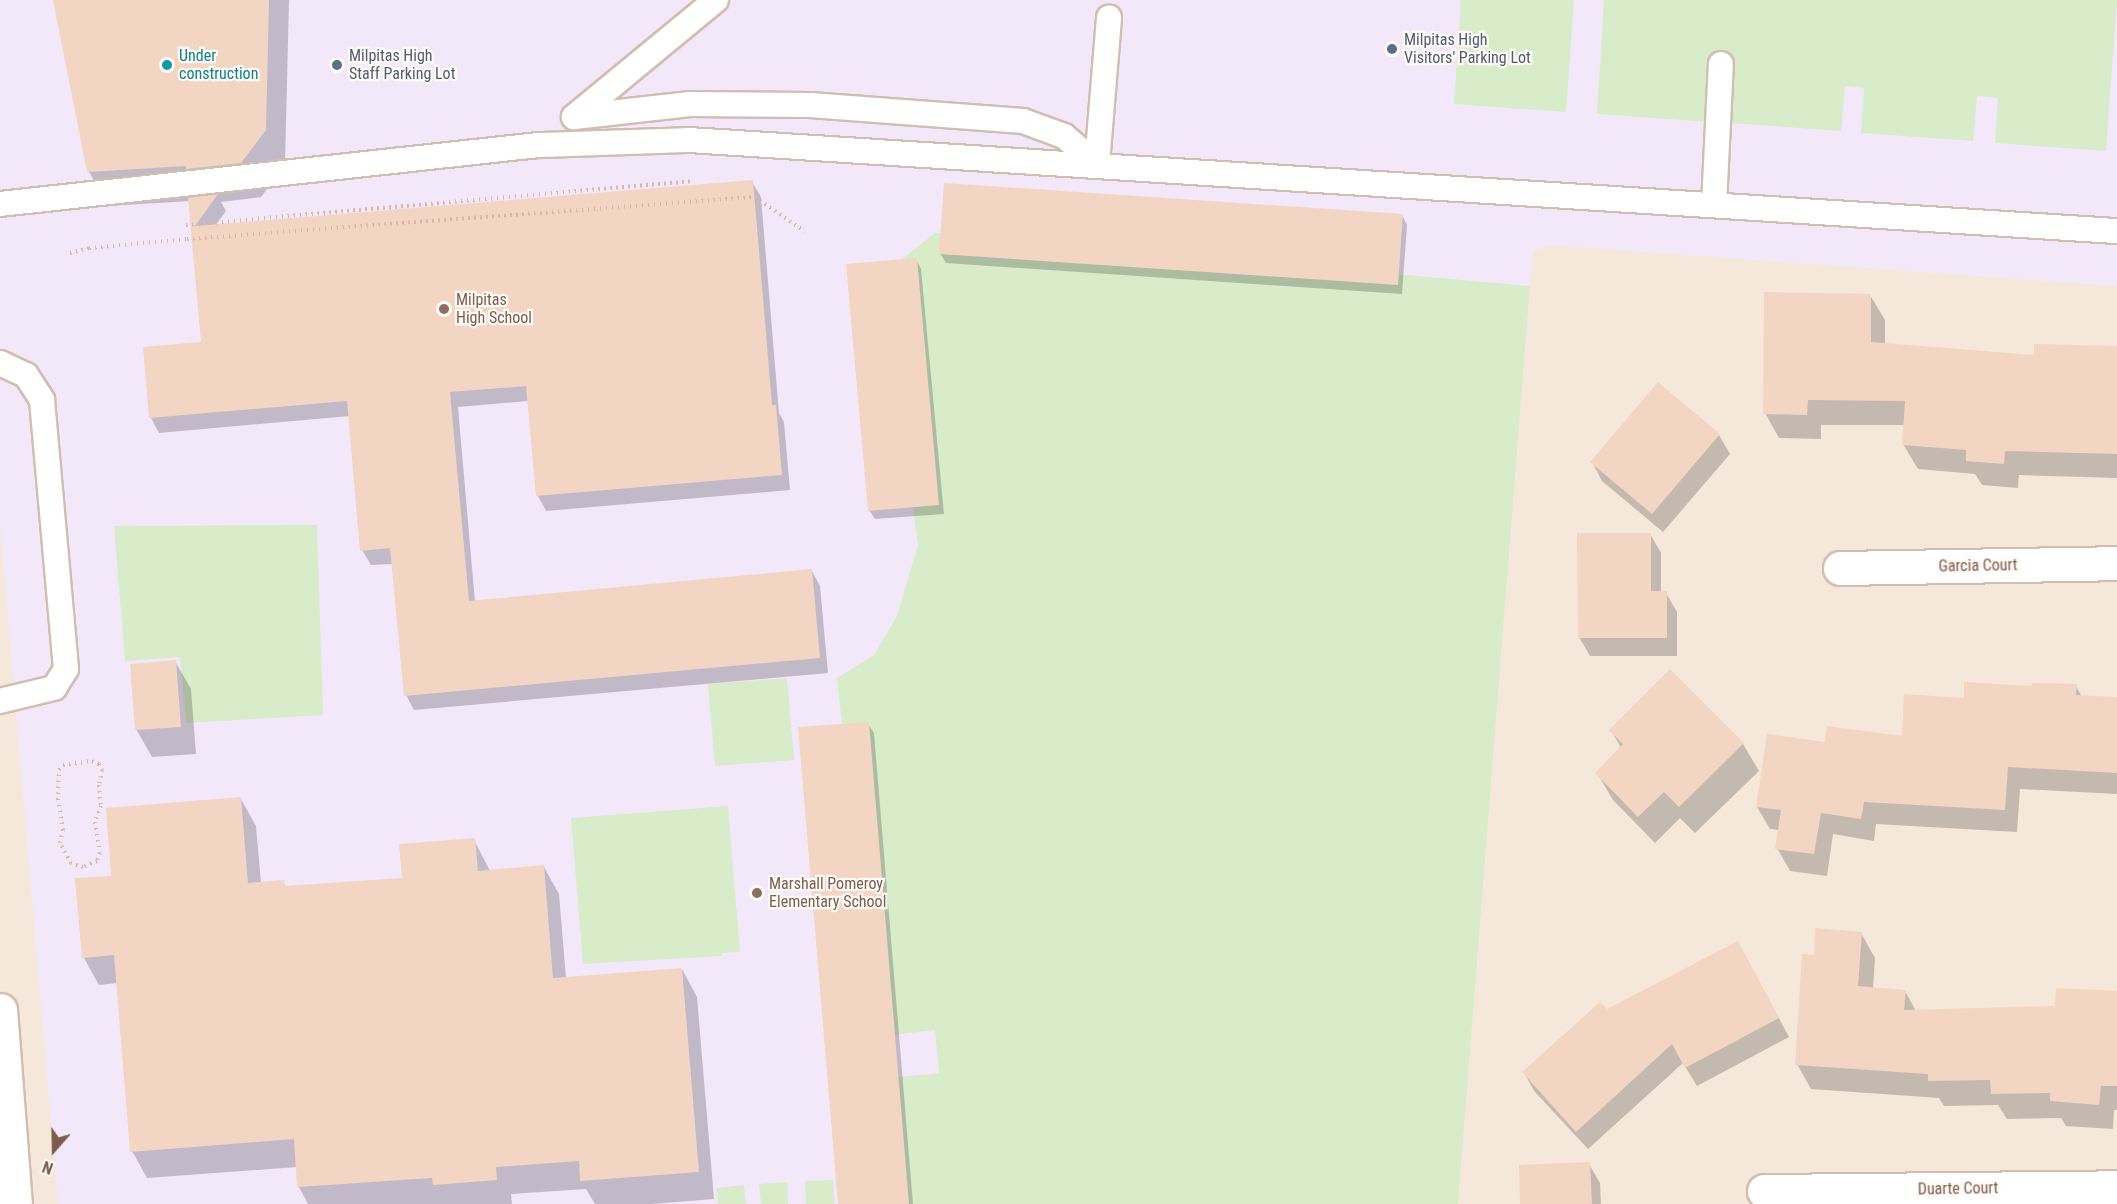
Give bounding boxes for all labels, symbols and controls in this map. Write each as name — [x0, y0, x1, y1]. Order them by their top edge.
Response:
place label: Milpitas High Visitors' Parking Lot — [1404, 30, 1531, 68]
marker: Milpitas High Visitors' Parking Lot — [1385, 42, 1399, 56]
place label: Under construction — [179, 46, 258, 84]
place label: Milpitas High Staff Parking Lot — [349, 46, 455, 84]
marker: Under construction — [160, 58, 174, 72]
marker: Milpitas High Staff Parking Lot — [330, 58, 344, 72]
place label: Milpitas High School — [456, 290, 532, 328]
marker: Milpitas High School — [437, 302, 451, 316]
street label: Garcia Court — [1938, 556, 2018, 576]
place label: Marshall Pomeroy Elementary School — [769, 874, 886, 912]
marker: Marshall Pomeroy Elementary School — [750, 886, 764, 900]
north arrow — [24, 1120, 84, 1180]
text: N — [40, 1157, 56, 1178]
street label: Duarte Court — [1918, 1179, 1998, 1199]

